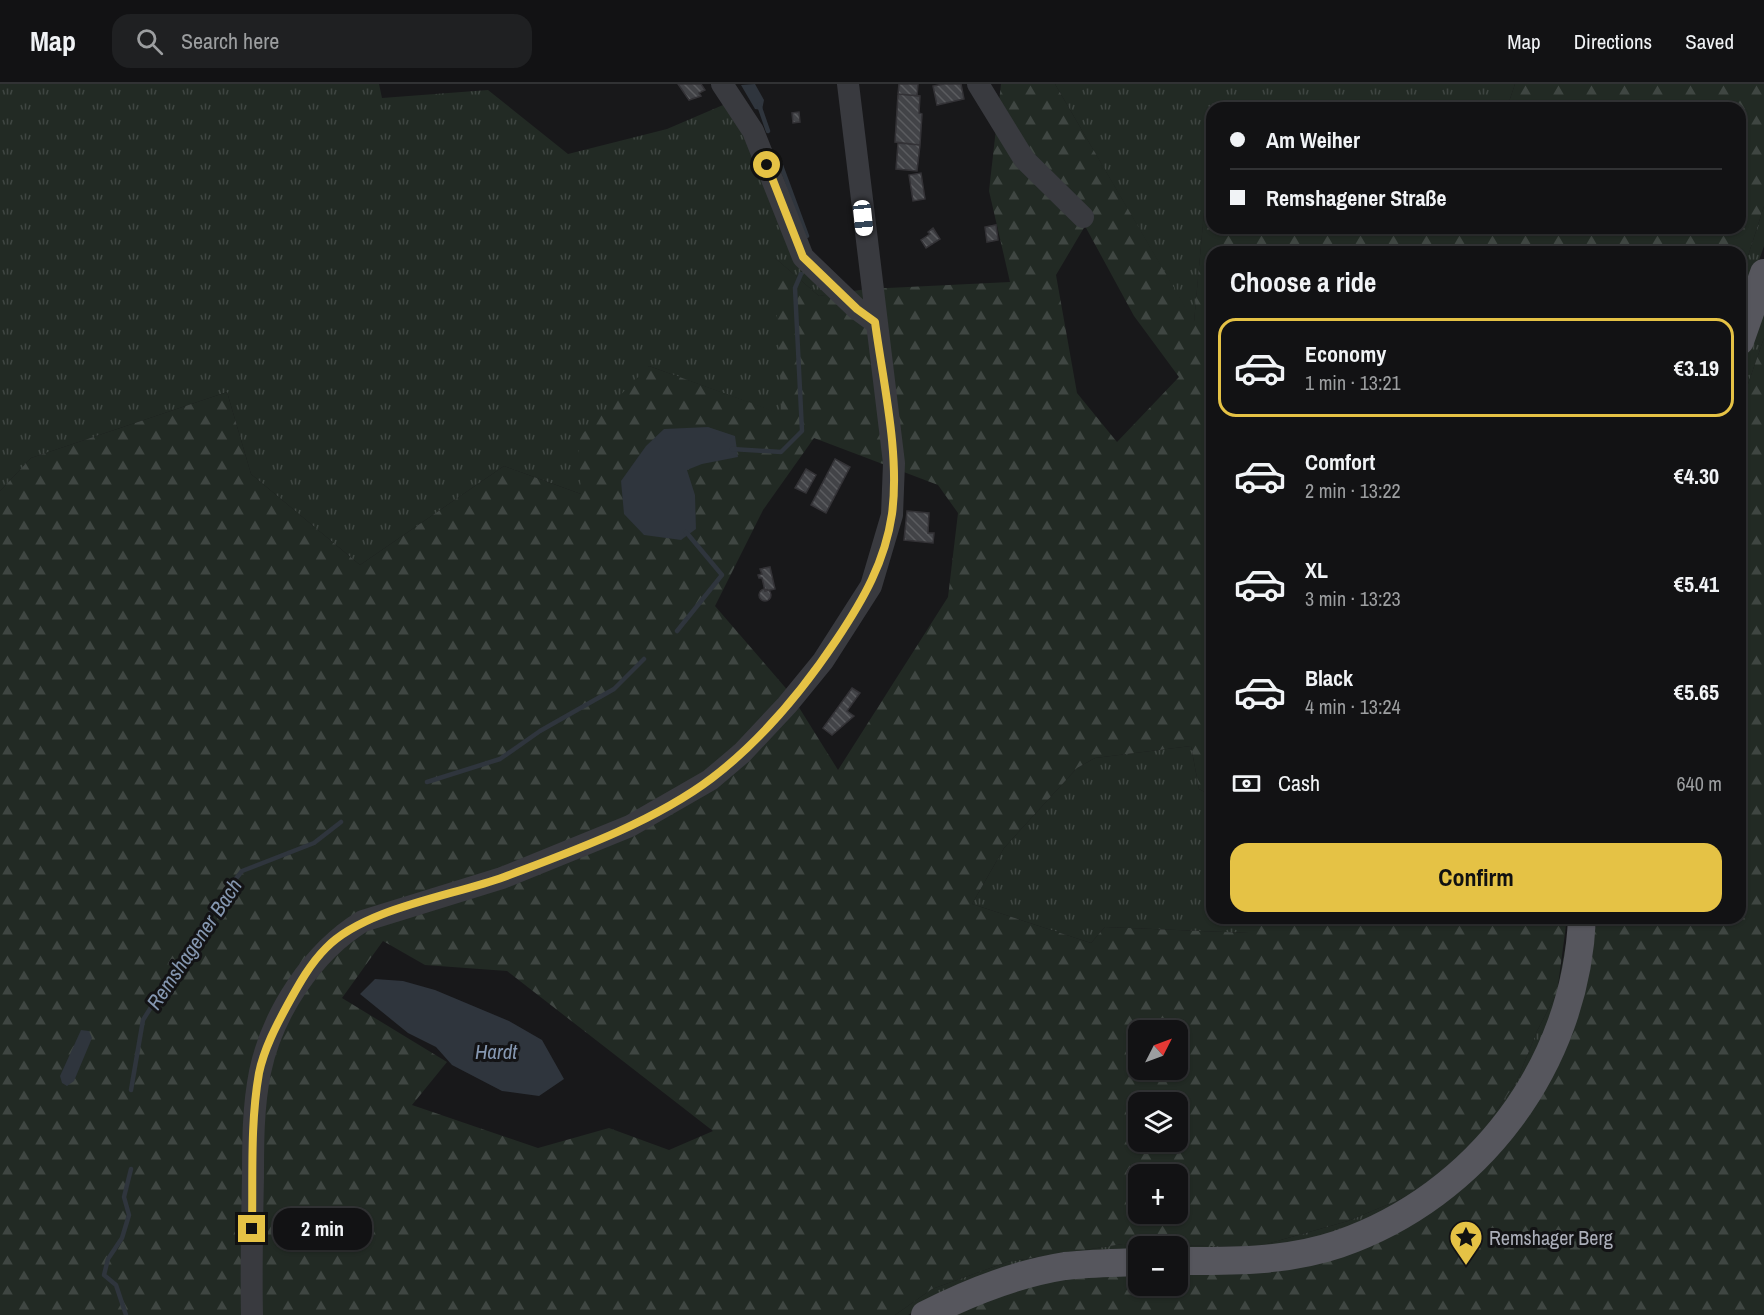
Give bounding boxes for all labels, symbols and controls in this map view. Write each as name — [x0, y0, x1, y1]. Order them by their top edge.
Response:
search box — [112, 14, 532, 68]
text: Map — [30, 22, 76, 60]
icon: search — [133, 25, 166, 58]
text: Search here — [181, 26, 279, 56]
text: Map — [1507, 27, 1541, 56]
text: Directions — [1574, 27, 1652, 56]
text: Saved — [1685, 27, 1734, 56]
text: Am Weiher — [1266, 125, 1360, 155]
route start — [753, 151, 780, 178]
text: Remshagener Straße — [1266, 183, 1446, 213]
car — [852, 199, 874, 237]
text: Choose a ride — [1230, 264, 1376, 300]
text: Economy — [1305, 339, 1386, 369]
icon: car — [1233, 341, 1287, 395]
text: €3.19 — [1674, 353, 1719, 383]
text: 1 min · 13:21 — [1305, 369, 1401, 396]
text: Comfort — [1305, 447, 1375, 477]
icon: car — [1233, 449, 1287, 503]
text: €4.30 — [1674, 461, 1719, 491]
text: 2 min · 13:22 — [1305, 477, 1401, 504]
text: XL — [1305, 555, 1328, 585]
icon: car — [1233, 557, 1287, 611]
text: €5.41 — [1674, 569, 1719, 599]
text: 3 min · 13:23 — [1305, 585, 1401, 612]
text: Black — [1305, 663, 1353, 693]
icon: car — [1233, 665, 1287, 719]
text: €5.65 — [1674, 677, 1719, 707]
text: 4 min · 13:24 — [1305, 693, 1401, 720]
icon: cash — [1230, 767, 1263, 800]
text: Cash — [1278, 768, 1320, 798]
text: 640 m — [1676, 770, 1722, 797]
button: Confirm — [1230, 843, 1722, 912]
water label: Remshagener Bach — [139, 873, 249, 1015]
north arrow — [1128, 1020, 1188, 1080]
map controls — [1128, 1020, 1188, 1296]
water label: Hardt — [475, 1037, 518, 1066]
button: layers — [1128, 1092, 1188, 1152]
button: + — [1128, 1164, 1188, 1224]
callout: 2 min — [273, 1208, 372, 1250]
route end — [238, 1215, 265, 1242]
text: 2 min — [301, 1215, 344, 1242]
place icon: Remshager Berg — [1448, 1219, 1484, 1266]
place label: Remshager Berg — [1489, 1224, 1613, 1251]
button: − — [1128, 1236, 1188, 1296]

